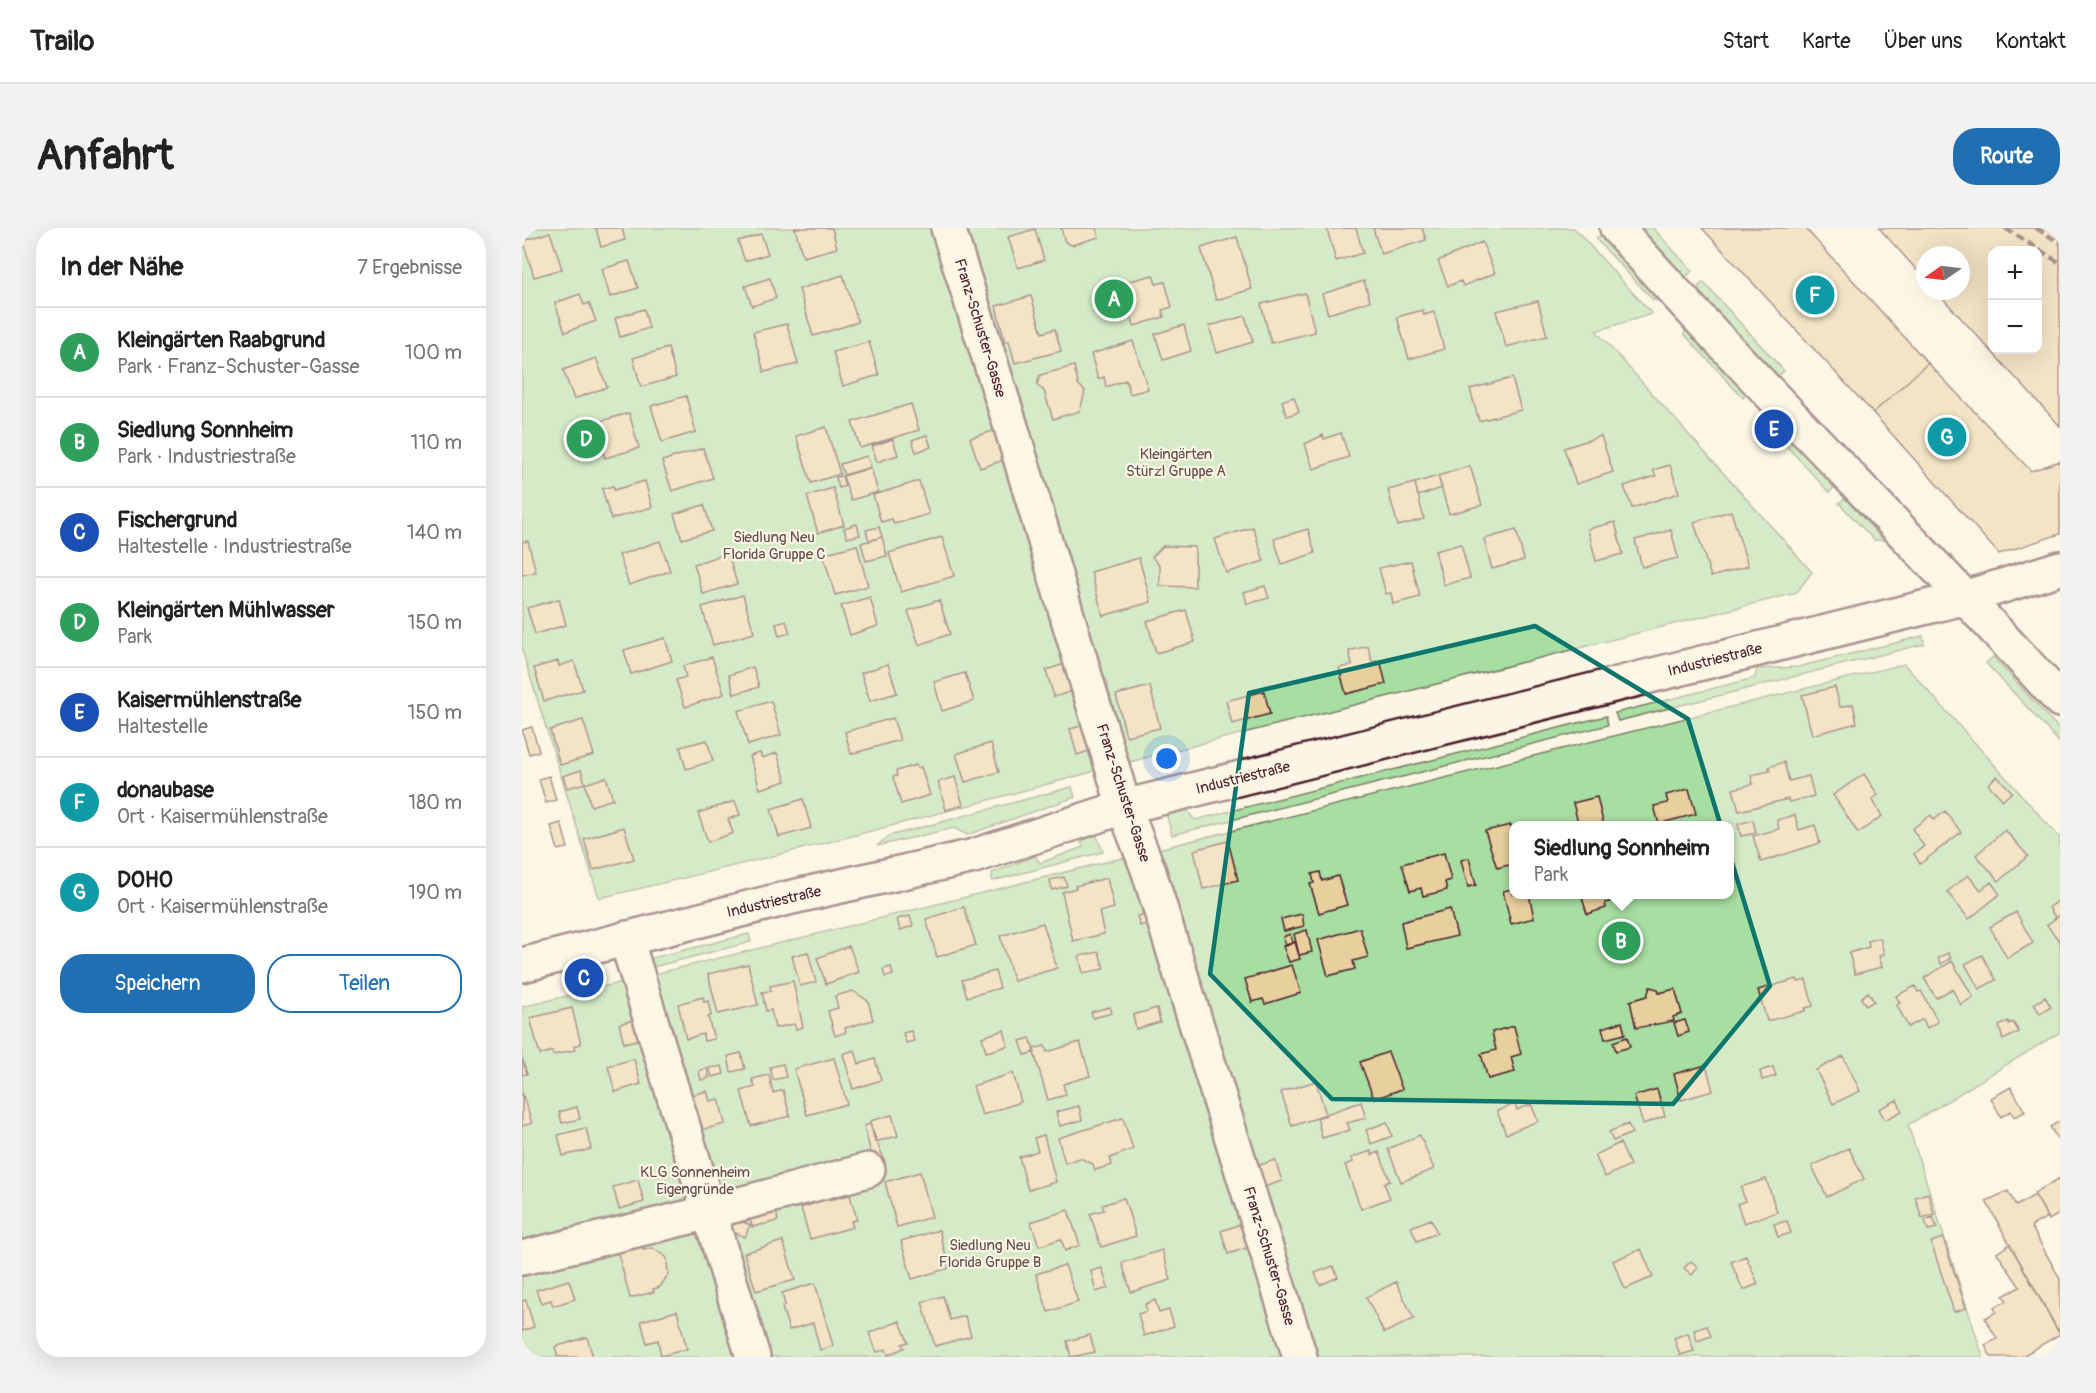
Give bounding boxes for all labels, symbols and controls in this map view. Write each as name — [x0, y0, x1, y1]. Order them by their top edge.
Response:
text: Trailo — [30, 24, 94, 59]
text: Start — [1723, 28, 1769, 55]
text: Karte — [1802, 28, 1851, 55]
text: Über uns — [1884, 28, 1962, 55]
text: Kontakt — [1995, 28, 2066, 55]
button: Route — [1953, 128, 2060, 185]
text: Anfahrt — [36, 130, 174, 182]
north arrow — [1916, 246, 1970, 300]
map controls — [1988, 246, 2042, 354]
button: + — [1988, 246, 2042, 300]
text: In der Nähe — [60, 251, 183, 283]
text: 7 Ergebnisse — [357, 255, 462, 280]
street label: Franz-Schuster-Gasse — [950, 256, 1010, 400]
pin: F — [1796, 272, 1834, 318]
pin: A — [1094, 276, 1134, 322]
button: − — [1988, 300, 2042, 354]
text: Kleingärten Raabgrund — [117, 326, 326, 354]
text: A — [73, 340, 86, 365]
text: 100 m — [405, 340, 462, 365]
text: Park · Franz-Schuster-Gasse — [117, 354, 359, 379]
pin: E — [1754, 406, 1794, 452]
pin: G — [1928, 414, 1966, 460]
text: Siedlung Sonnheim — [117, 416, 293, 444]
pin: D — [566, 416, 606, 462]
text: B — [74, 430, 85, 455]
text: 110 m — [411, 430, 462, 455]
text: Park · Industriestraße — [117, 444, 296, 469]
park label: Kleingärten Stürzl Gruppe A — [1126, 445, 1226, 481]
text: Fischergrund — [117, 506, 237, 534]
text: C — [73, 520, 86, 545]
text: 140 m — [407, 520, 462, 545]
park label: Siedlung Neu Florida Gruppe C — [722, 528, 826, 564]
text: Haltestelle · Industriestraße — [117, 534, 352, 559]
text: Kleingärten Mühlwasser — [117, 596, 335, 624]
text: D — [73, 610, 86, 635]
text: 150 m — [408, 610, 462, 635]
text: Park — [117, 624, 152, 649]
street label: Industriestraße — [1666, 639, 1765, 681]
text: Kaisermühlenstraße — [117, 686, 301, 714]
text: E — [74, 700, 85, 725]
text: 150 m — [408, 700, 462, 725]
text: Haltestelle — [117, 714, 208, 739]
street label: Franz-Schuster-Gasse — [1092, 722, 1154, 865]
your location — [1152, 744, 1181, 773]
street label: Industriestraße — [1194, 757, 1293, 799]
text: donaubase — [117, 776, 214, 804]
text: F — [73, 790, 86, 815]
text: 180 m — [408, 790, 462, 815]
text: Ort · Kaisermühlenstraße — [117, 804, 328, 829]
popup — [1509, 821, 1734, 899]
text: Siedlung Sonnheim — [1533, 834, 1710, 862]
text: Park — [1533, 862, 1568, 887]
text: DOHO — [117, 866, 173, 894]
text: G — [73, 880, 86, 905]
text: 190 m — [408, 880, 462, 905]
street label: Industriestraße — [725, 882, 824, 922]
text: Ort · Kaisermühlenstraße — [117, 894, 328, 919]
pin: B — [1602, 918, 1640, 964]
button: Speichern — [60, 954, 255, 1013]
button: Teilen — [267, 954, 462, 1013]
pin: C — [564, 956, 604, 1000]
park label: KLG Sonnenheim Eigengründe — [640, 1163, 750, 1199]
street label: Franz-Schuster-Gasse — [1239, 1184, 1299, 1328]
park label: Siedlung Neu Florida Gruppe B — [939, 1236, 1041, 1272]

